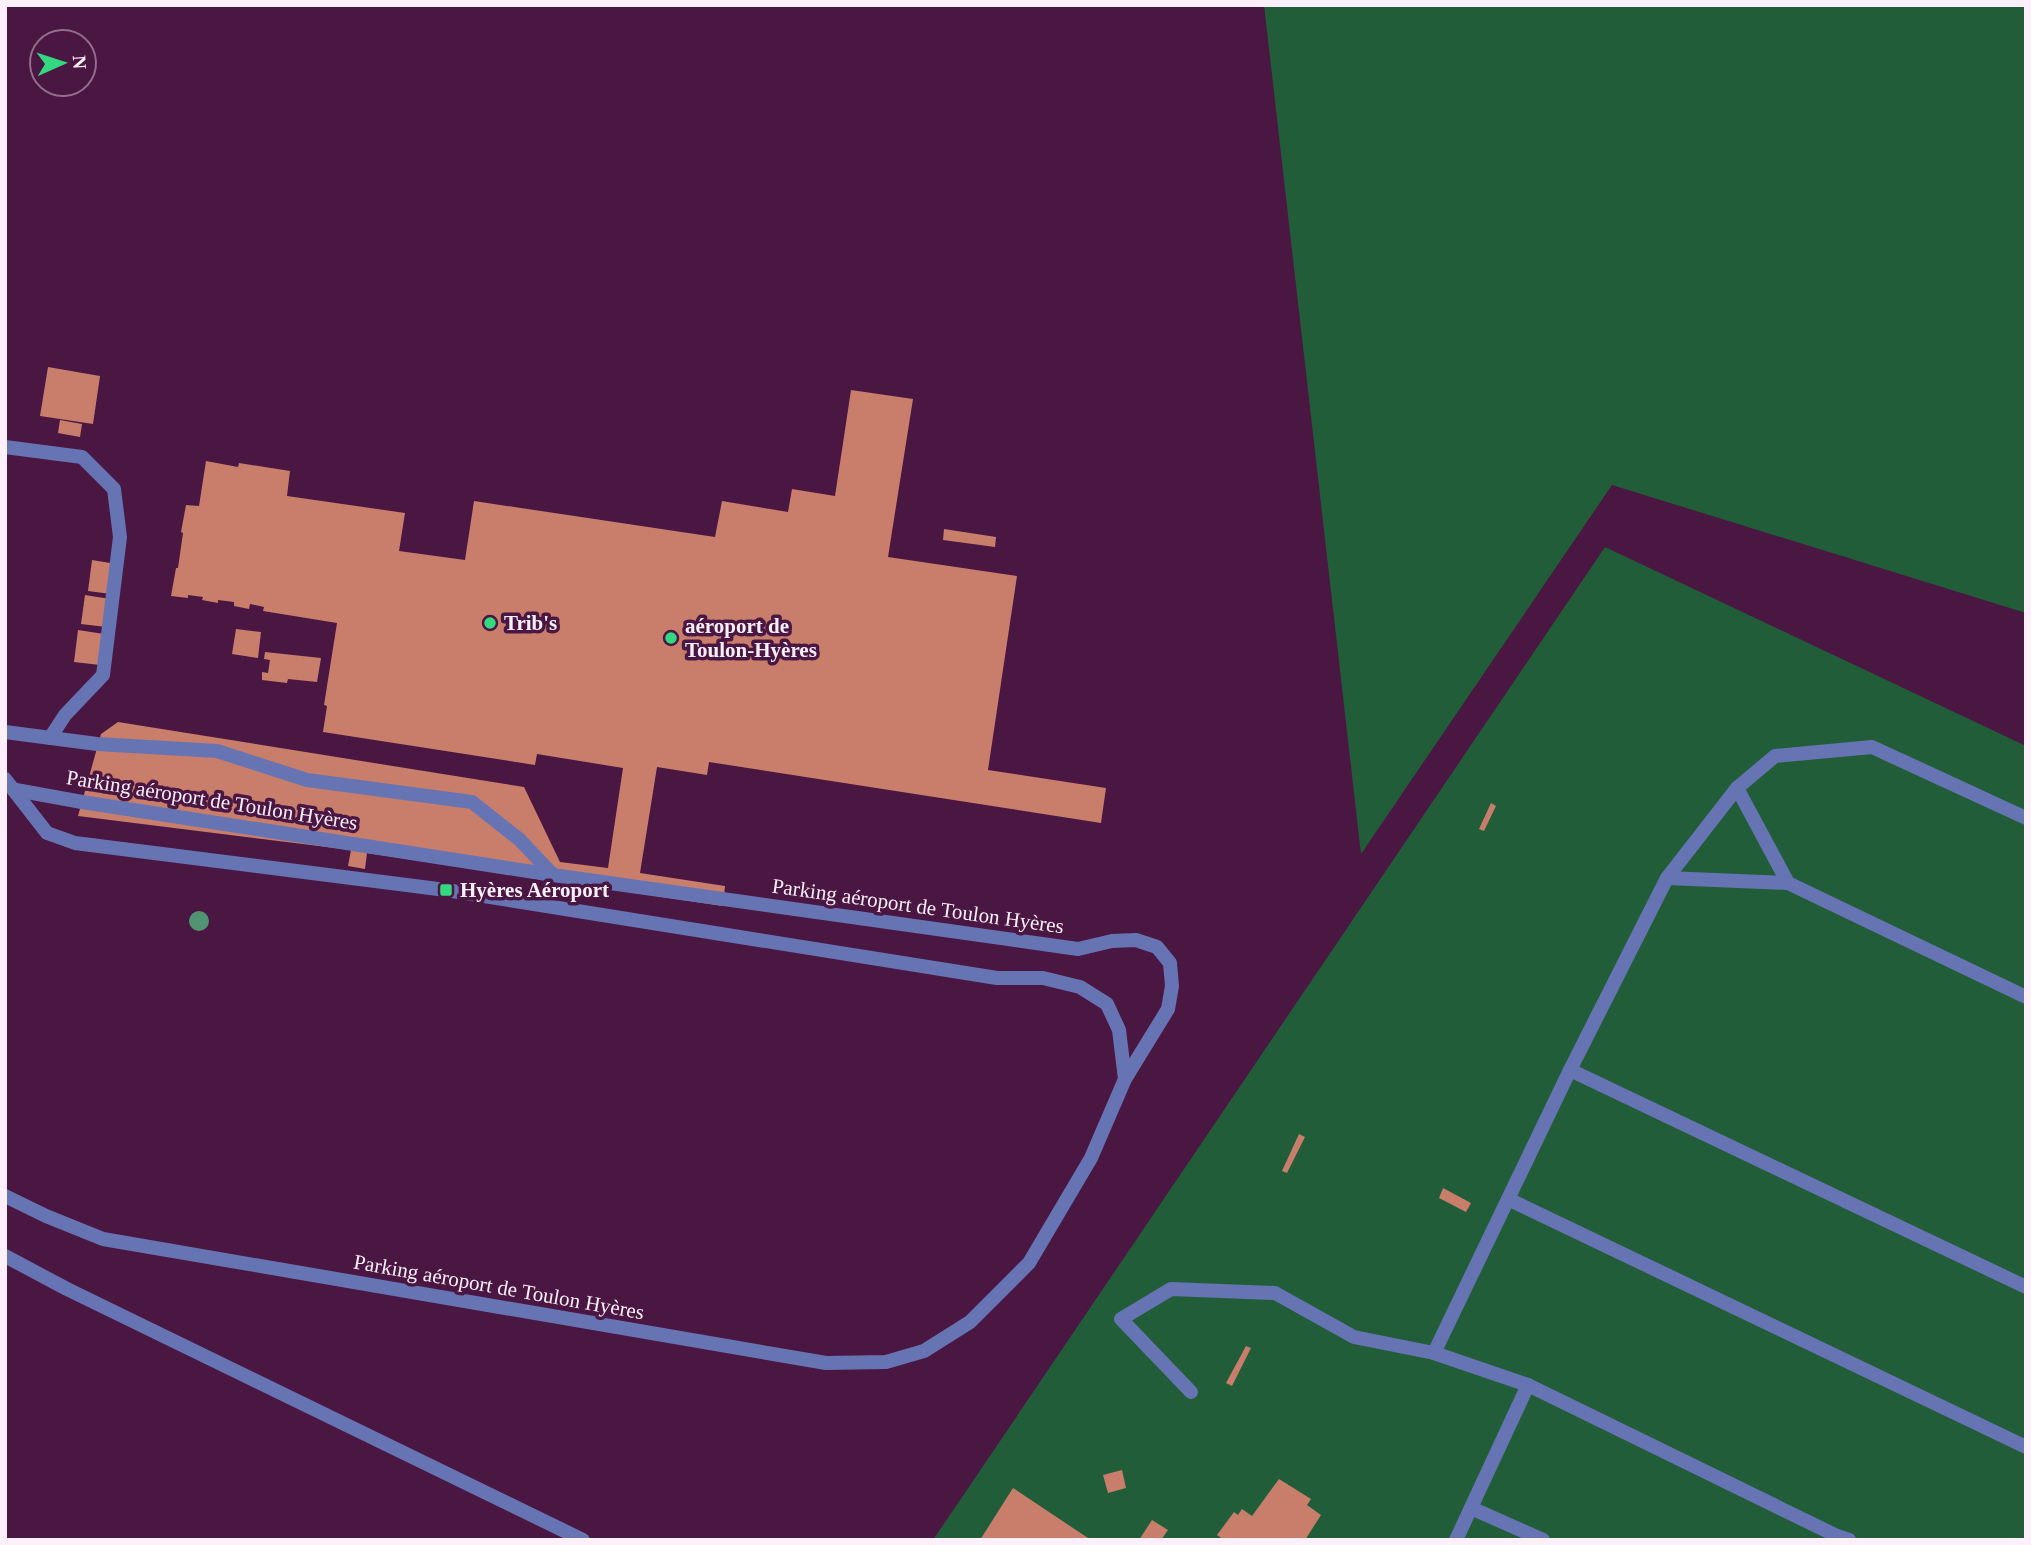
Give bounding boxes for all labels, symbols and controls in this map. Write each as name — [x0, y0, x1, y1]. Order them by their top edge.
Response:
north arrow — [28, 28, 98, 98]
text: N — [69, 55, 90, 70]
place label: Trib's — [504, 611, 557, 635]
place label: aéroport de Toulon-Hyères — [685, 614, 817, 662]
marker: Trib's — [482, 615, 498, 631]
marker: aéroport de Toulon-Hyères — [663, 630, 679, 646]
street label: Parking aéroport de Toulon Hyères — [65, 765, 359, 835]
street label: Parking aéroport de Toulon Hyères — [771, 874, 1065, 938]
place label: Hyères Aéroport — [460, 878, 609, 902]
marker: Hyères Aéroport — [438, 882, 454, 898]
street label: Parking aéroport de Toulon Hyères — [352, 1250, 646, 1324]

